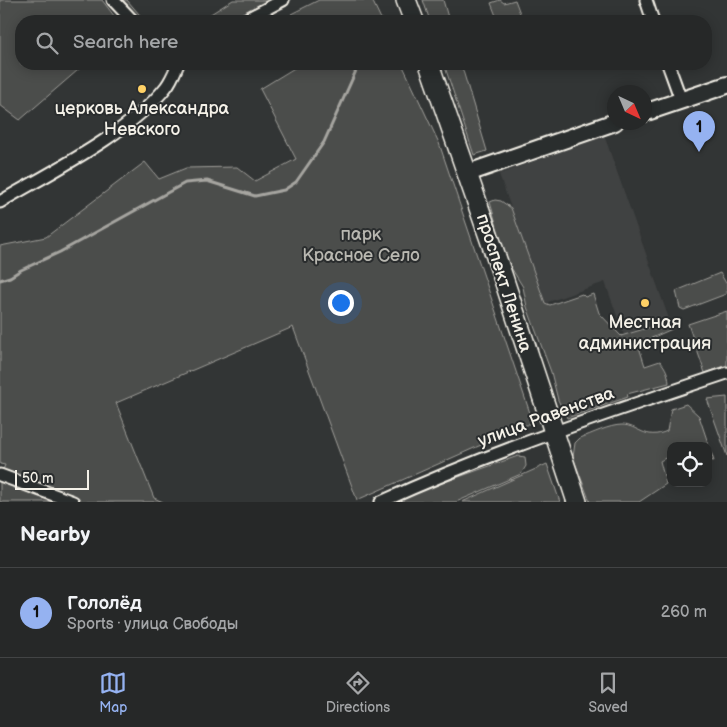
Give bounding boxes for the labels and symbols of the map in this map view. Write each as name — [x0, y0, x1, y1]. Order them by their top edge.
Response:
marker: церковь Александра Невского — [136, 83, 148, 95]
north arrow — [607, 85, 652, 130]
place label: церковь Александра Невского — [55, 98, 230, 140]
pin: 1 — [683, 111, 715, 152]
street label: проспект Ленина — [472, 211, 536, 355]
park label: парк Красное Село — [302, 224, 420, 266]
your location — [328, 290, 354, 316]
marker: Местная администрация — [639, 297, 651, 309]
place label: Местная администрация — [579, 312, 711, 354]
street label: улица Равенства — [475, 382, 617, 451]
scale bar — [15, 467, 89, 490]

